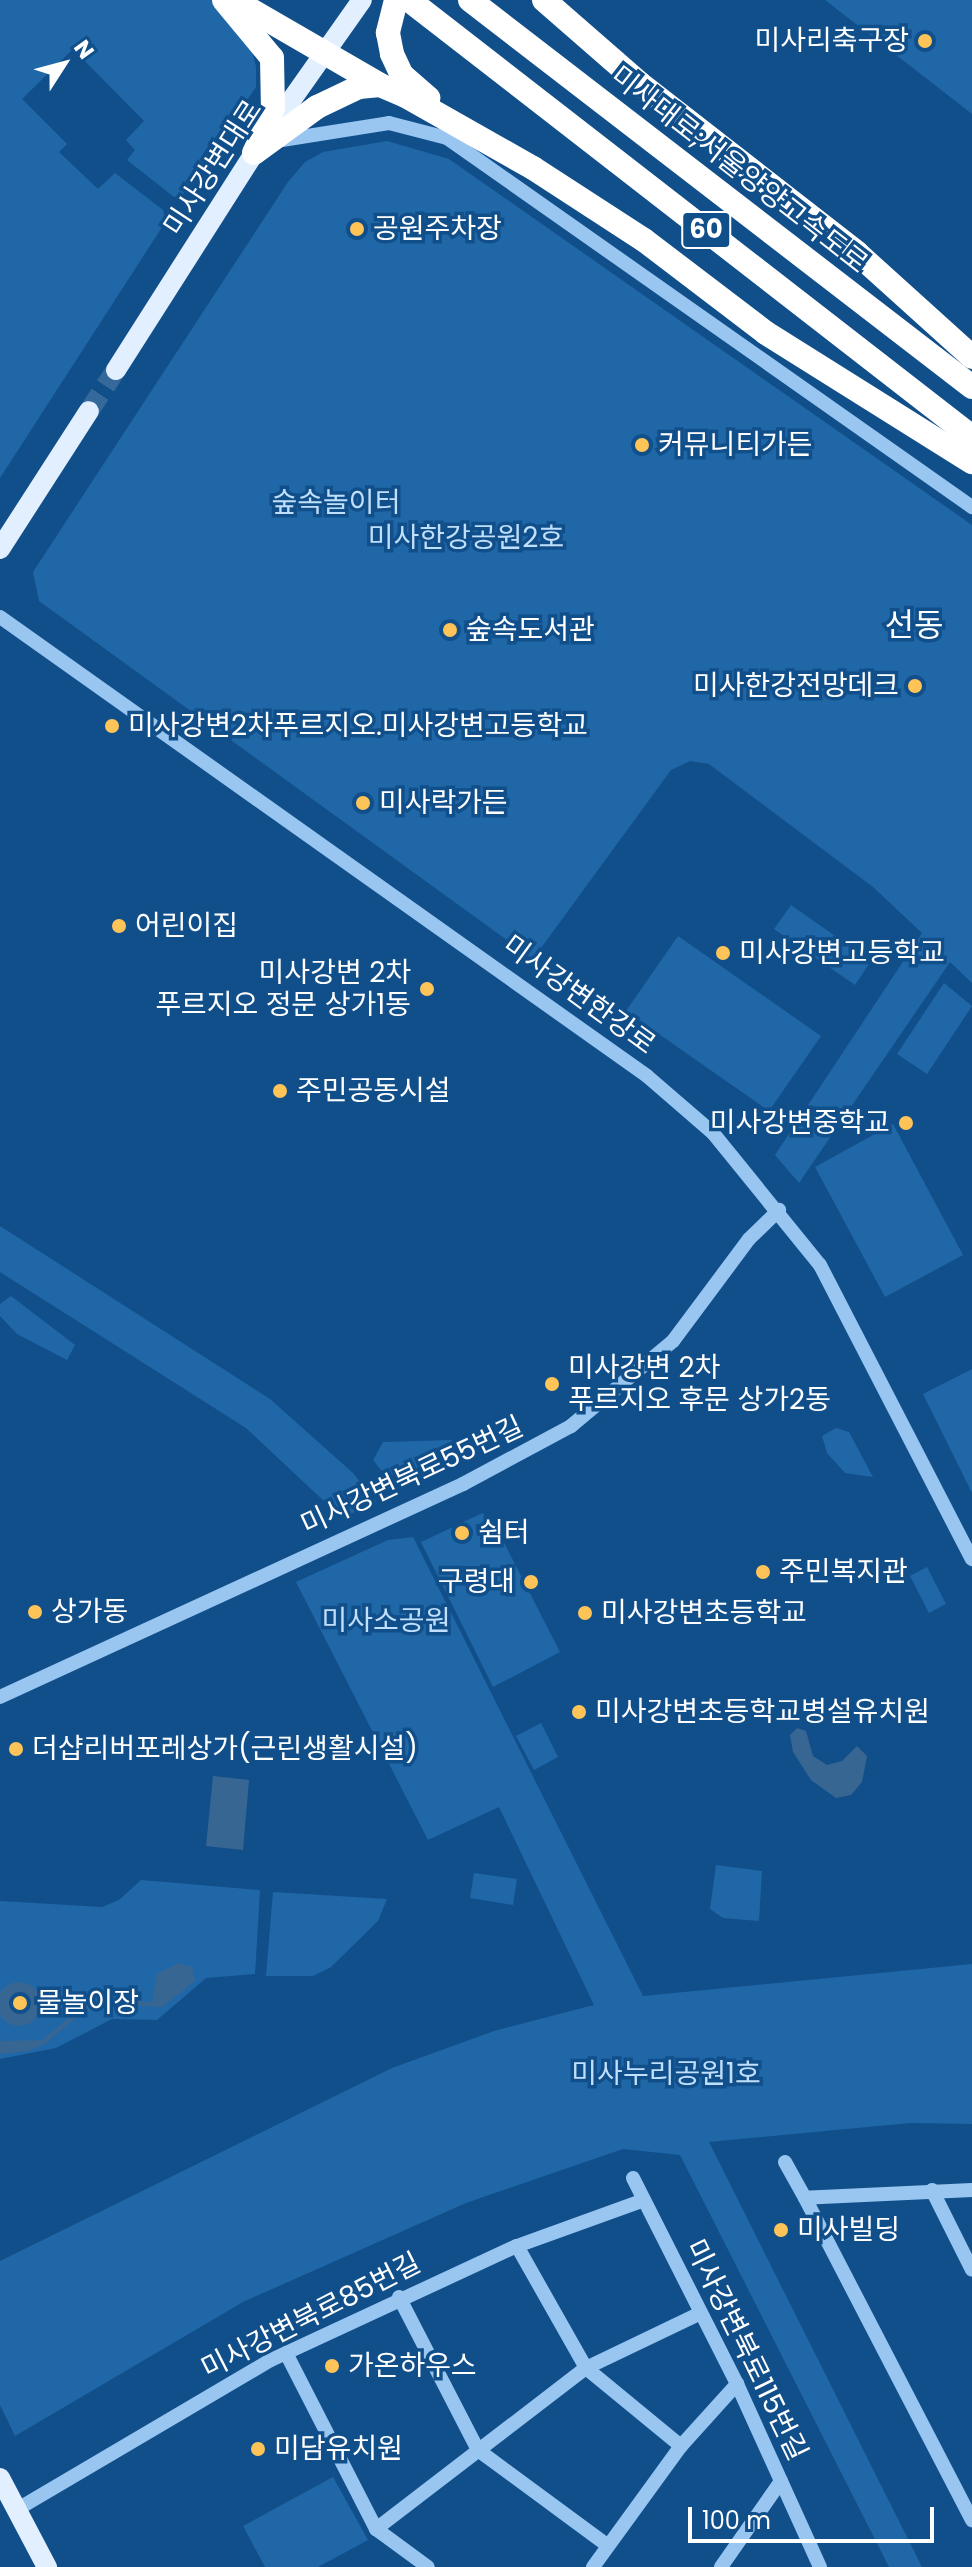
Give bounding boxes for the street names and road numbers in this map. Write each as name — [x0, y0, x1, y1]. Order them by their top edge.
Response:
street label: 미사대로;서울양양고속도로 — [604, 59, 874, 281]
street label: 미사강변대로 — [157, 94, 269, 242]
road number: 60 — [680, 208, 732, 252]
street label: 미사강변한강로 — [496, 928, 662, 1062]
street label: 미사강변북로55번길 — [296, 1410, 528, 1542]
street label: 미사강변북로115번길 — [678, 2234, 814, 2466]
street label: 미사강변북로85번길 — [196, 2246, 426, 2386]

